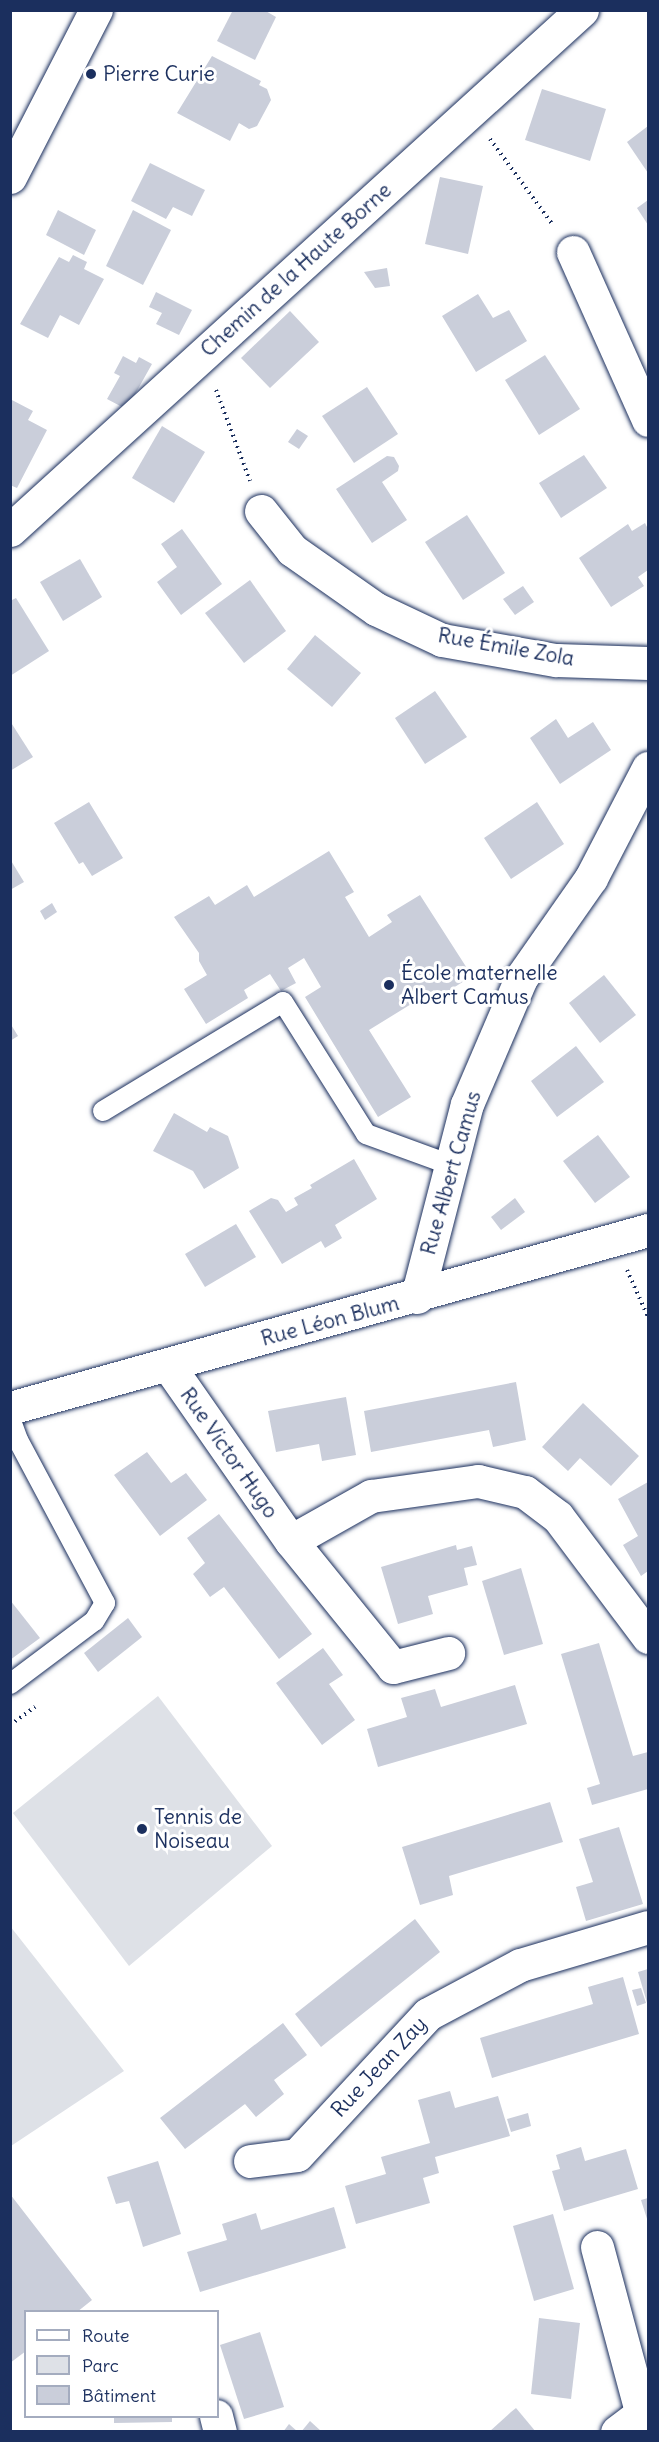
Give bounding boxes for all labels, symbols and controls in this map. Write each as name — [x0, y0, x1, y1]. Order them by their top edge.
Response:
place label: Pierre Curie — [103, 61, 215, 87]
marker: Pierre Curie — [84, 67, 98, 81]
street label: Chemin de la Haute Borne — [196, 178, 396, 362]
street label: Rue Émile Zola — [436, 623, 576, 671]
place label: École maternelle Albert Camus — [401, 960, 558, 1010]
marker: École maternelle Albert Camus — [382, 978, 396, 992]
street label: Rue Albert Camus — [416, 1088, 486, 1258]
street label: Rue Léon Blum — [258, 1290, 402, 1352]
street label: Rue Victor Hugo — [175, 1383, 283, 1523]
place label: Tennis de Noiseau — [154, 1804, 242, 1854]
marker: Tennis de Noiseau — [135, 1822, 149, 1836]
street label: Rue Jean Zay — [326, 2012, 432, 2122]
legend — [24, 2310, 219, 2418]
text: Route — [82, 2324, 130, 2347]
text: Parc — [82, 2354, 119, 2377]
text: Bâtiment — [82, 2384, 156, 2407]

